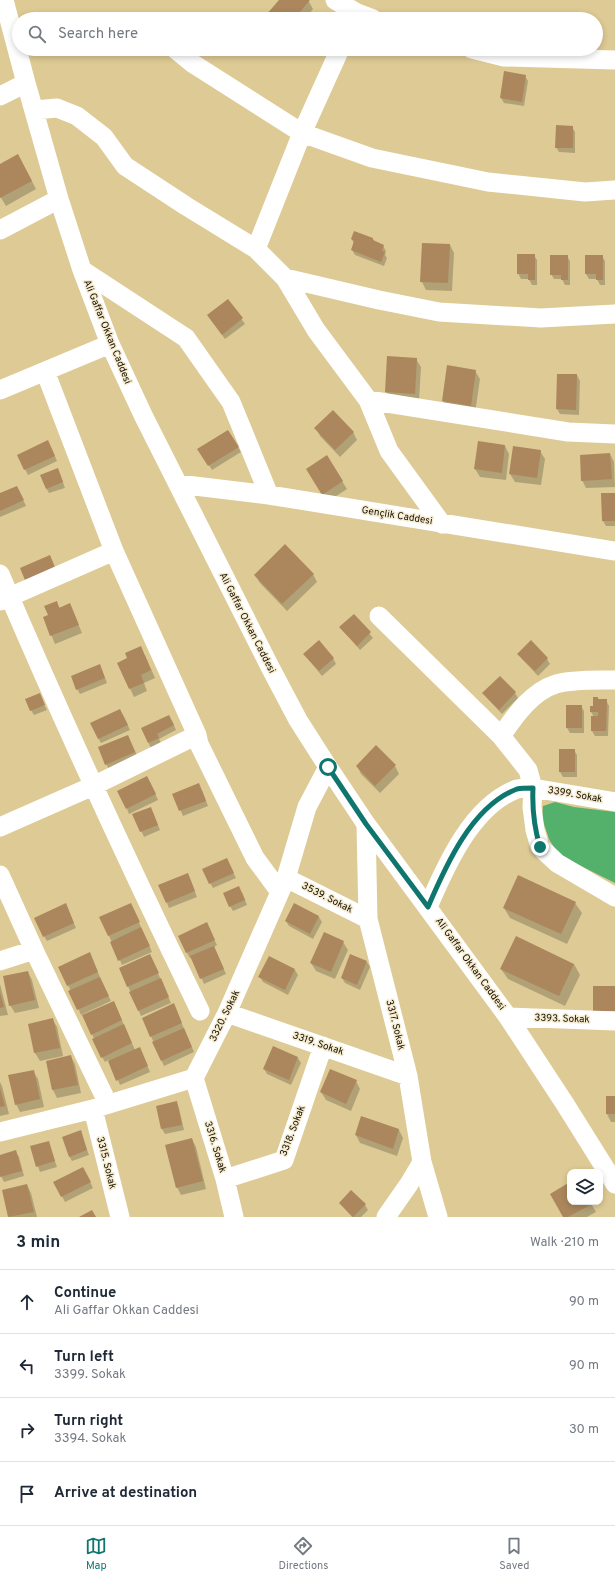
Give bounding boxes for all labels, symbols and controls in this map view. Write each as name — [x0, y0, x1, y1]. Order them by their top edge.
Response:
search box — [12, 12, 603, 56]
icon: search — [26, 23, 48, 45]
text: Search here — [58, 25, 138, 44]
street label: Ali Gaffar Okkan Caddesi — [80, 278, 134, 386]
street label: Gençlik Caddesi — [361, 504, 433, 528]
street label: Ali Gaffar Okkan Caddesi — [216, 570, 278, 676]
route start — [319, 758, 337, 776]
street label: 3399. Sokak — [547, 784, 603, 806]
route end — [531, 838, 549, 856]
street label: 3539. Sokak — [299, 880, 355, 916]
street label: Ali Gaffar Okkan Caddesi — [432, 915, 508, 1013]
street label: 3320. Sokak — [207, 988, 243, 1044]
street label: 3317. Sokak — [382, 998, 408, 1052]
street label: 3393. Sokak — [534, 1012, 590, 1026]
street label: 3319. Sokak — [291, 1029, 345, 1059]
street label: 3318. Sokak — [277, 1104, 309, 1158]
street label: 3316. Sokak — [201, 1120, 229, 1174]
street label: 3315. Sokak — [93, 1135, 119, 1191]
map controls — [567, 1169, 603, 1205]
button: layers — [567, 1169, 603, 1205]
text: 3 min — [16, 1232, 60, 1254]
text: Walk · 210 m — [530, 1235, 599, 1251]
text: Continue — [54, 1284, 116, 1303]
icon: ahead — [16, 1291, 38, 1313]
text: 90 m — [569, 1294, 599, 1310]
text: Ali Gaffar Okkan Caddesi — [54, 1303, 199, 1319]
text: Turn left — [54, 1348, 114, 1367]
icon: left — [16, 1355, 38, 1377]
text: 90 m — [569, 1358, 599, 1374]
text: 3399. Sokak — [54, 1367, 126, 1383]
text: Turn right — [54, 1412, 123, 1431]
icon: right — [16, 1419, 38, 1441]
text: 30 m — [569, 1422, 599, 1438]
text: 3394. Sokak — [54, 1431, 126, 1447]
icon: arrive — [16, 1483, 38, 1505]
text: Arrive at destination — [54, 1484, 197, 1503]
tab: Map — [85, 1535, 107, 1573]
tab: Directions — [278, 1535, 328, 1573]
tab: Saved — [499, 1535, 530, 1573]

